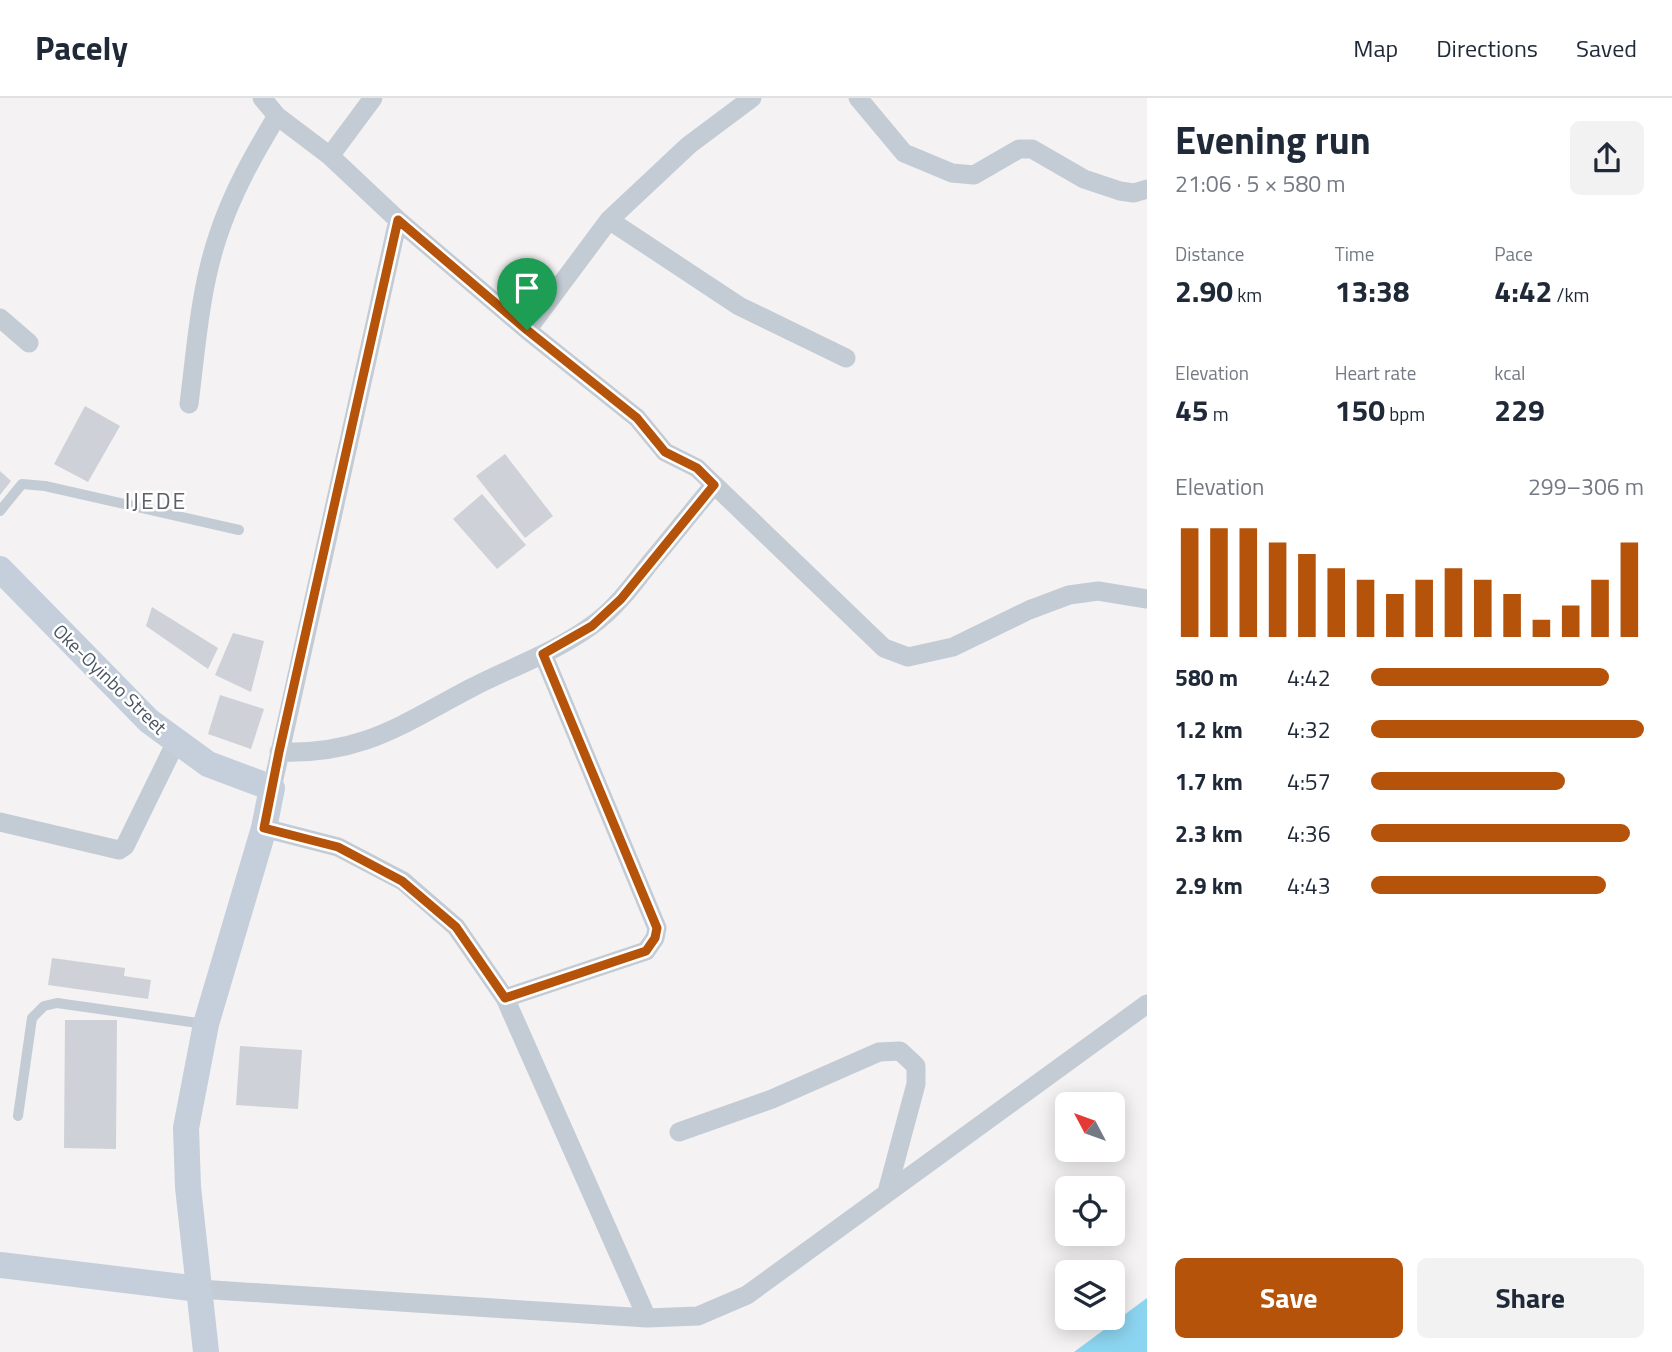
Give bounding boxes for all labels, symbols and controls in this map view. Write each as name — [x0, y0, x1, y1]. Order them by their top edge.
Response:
text: Pacely — [35, 23, 128, 73]
text: Map — [1353, 30, 1398, 66]
text: Directions — [1436, 30, 1538, 66]
text: Saved — [1576, 30, 1637, 66]
text: Evening run — [1175, 111, 1371, 169]
button: share — [1570, 121, 1644, 195]
text: 21:06 · 5 × 580 m — [1175, 166, 1345, 201]
text: Distance — [1175, 239, 1244, 268]
text: Time — [1335, 239, 1374, 268]
text: Pace — [1494, 239, 1533, 268]
pin — [497, 258, 557, 330]
text: 2.90 — [1175, 268, 1233, 314]
text: 13:38 — [1335, 268, 1410, 314]
text: 4:42 — [1494, 268, 1552, 314]
icon: arrive — [508, 269, 546, 307]
text: km — [1233, 280, 1262, 309]
text: /km — [1552, 280, 1589, 309]
text: Elevation — [1175, 358, 1249, 387]
text: Heart rate — [1335, 358, 1416, 387]
text: kcal — [1494, 358, 1525, 387]
text: 45 — [1175, 387, 1209, 433]
text: 150 — [1335, 387, 1385, 433]
text: 229 — [1494, 387, 1545, 433]
text: m — [1209, 399, 1229, 428]
text: bpm — [1385, 399, 1425, 428]
text: Elevation — [1175, 469, 1264, 504]
text: 299–306 m — [1528, 469, 1644, 504]
district label: IJEDE — [125, 483, 187, 518]
street label: Oke-Oyinbo Street — [47, 617, 174, 741]
text: 580 m — [1175, 660, 1238, 695]
text: 4:42 — [1287, 660, 1331, 695]
text: 1.2 km — [1175, 712, 1243, 747]
text: 4:32 — [1287, 712, 1331, 747]
text: 1.7 km — [1175, 764, 1243, 799]
text: 4:57 — [1287, 764, 1331, 799]
text: 2.3 km — [1175, 816, 1243, 851]
text: 4:36 — [1287, 816, 1331, 851]
text: 2.9 km — [1175, 868, 1243, 903]
text: 4:43 — [1287, 868, 1331, 903]
north arrow — [1055, 1092, 1125, 1162]
map controls — [1055, 1092, 1125, 1330]
button: locate — [1055, 1176, 1125, 1246]
button: Save — [1175, 1258, 1403, 1338]
button: Share — [1417, 1258, 1644, 1338]
button: layers — [1055, 1260, 1125, 1330]

